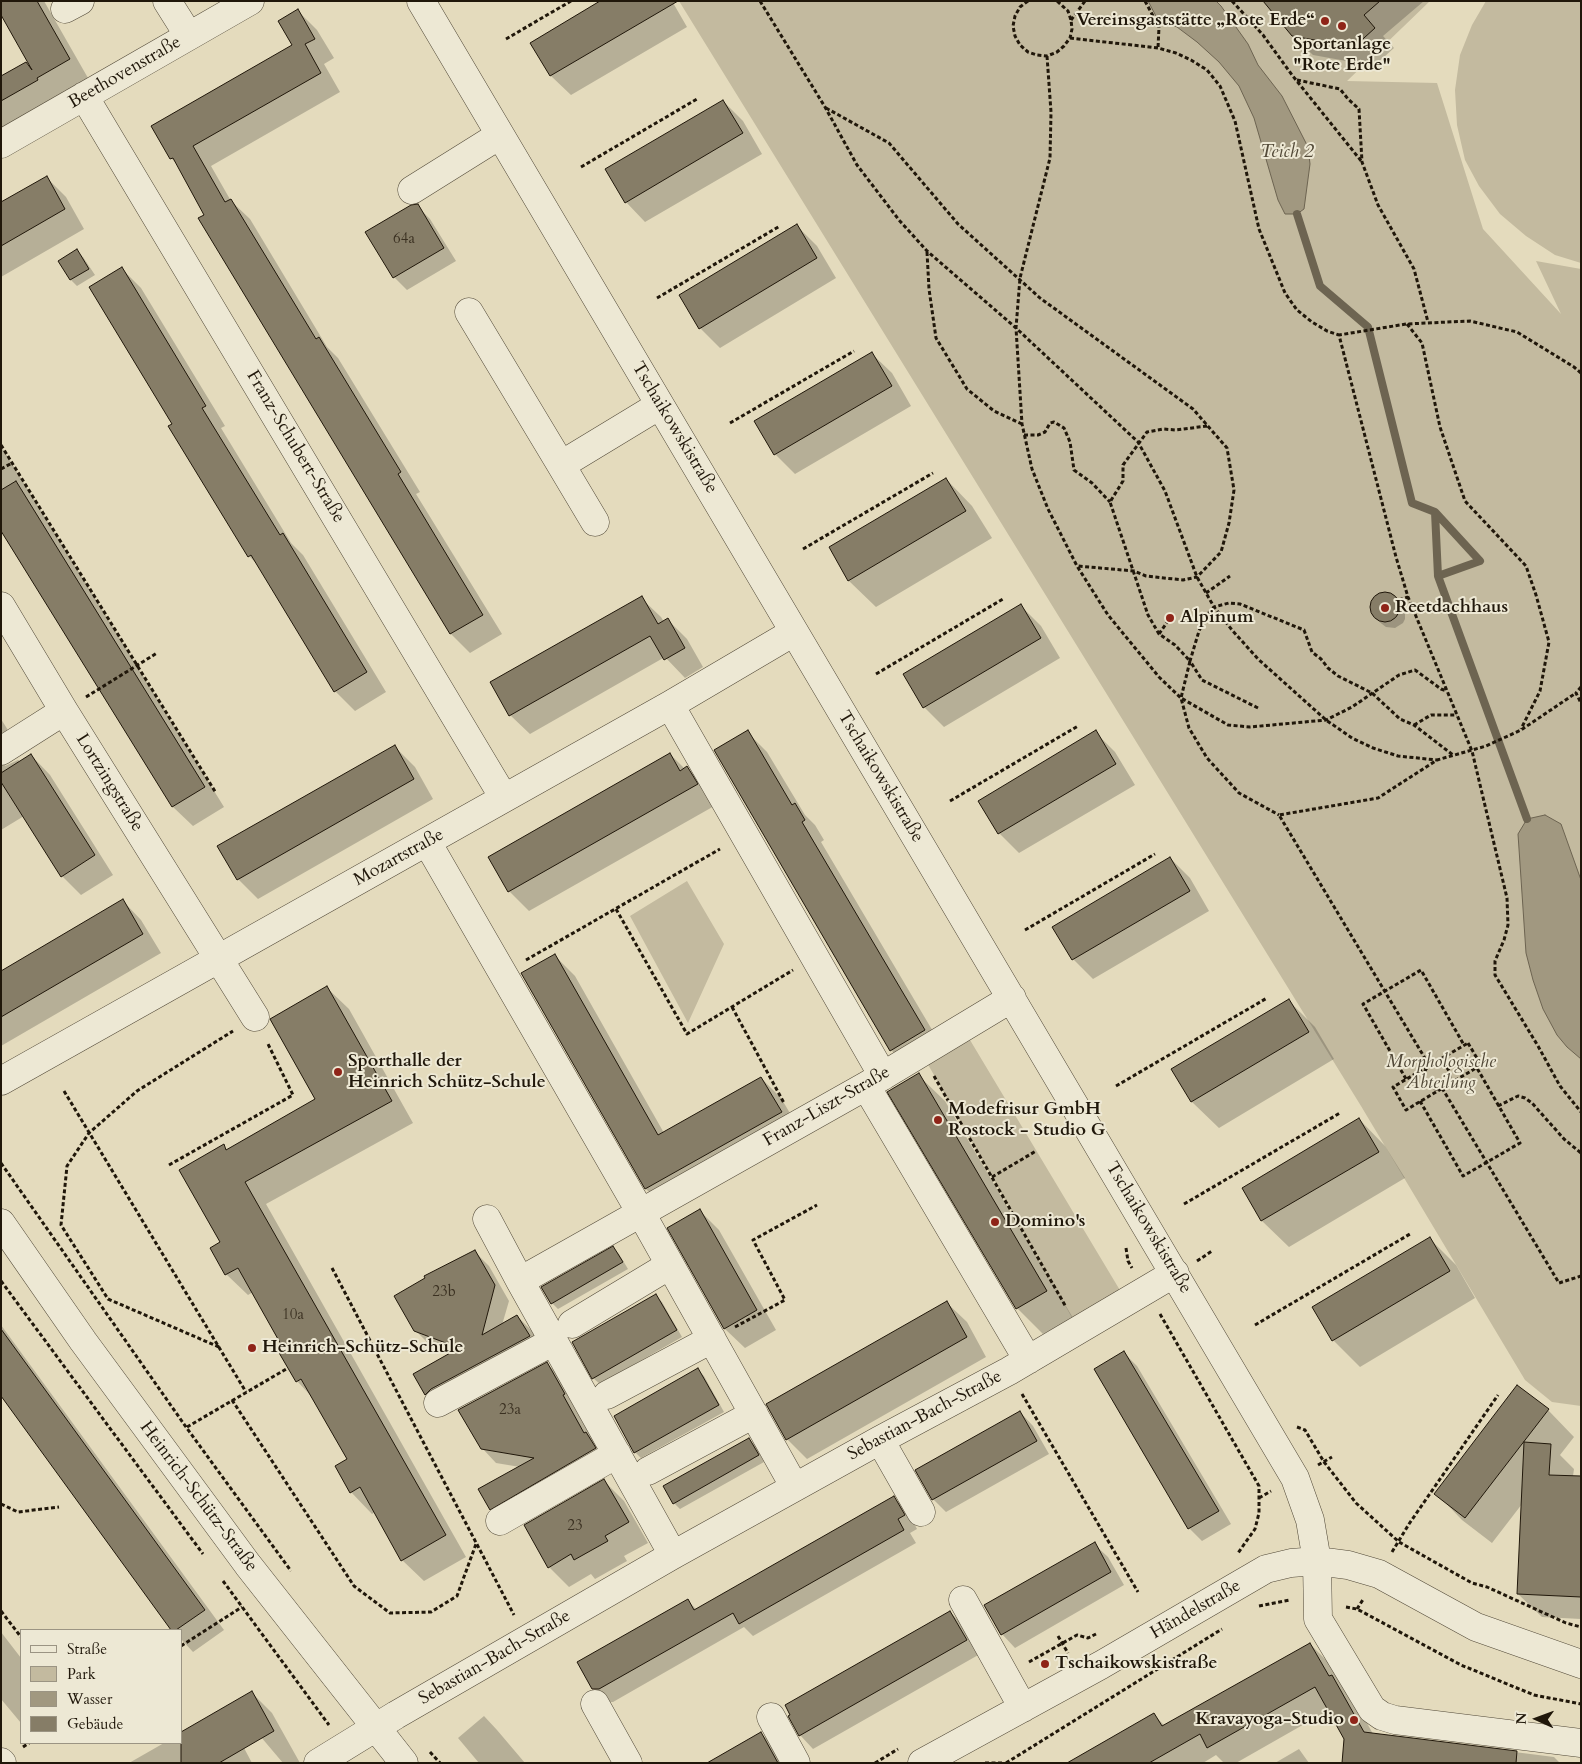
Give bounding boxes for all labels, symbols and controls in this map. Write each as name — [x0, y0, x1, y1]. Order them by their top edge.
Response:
place label: Vereinsgaststätte „Rote Erde“ — [1076, 10, 1315, 32]
marker: Vereinsgaststätte „Rote Erde“ — [1319, 15, 1331, 27]
marker: Sportanlage "Rote Erde" — [1336, 20, 1348, 32]
street label: Beethovenstraße — [65, 32, 185, 114]
place label: Sportanlage "Rote Erde" — [1293, 34, 1391, 76]
water label: Teich 2 — [1260, 142, 1314, 164]
house number: 64a — [393, 231, 415, 249]
street label: Tschaikowskistraße — [626, 358, 722, 498]
street label: Franz-Schubert-Straße — [241, 367, 349, 527]
place label: Reetdachhaus — [1395, 597, 1508, 619]
marker: Reetdachhaus — [1379, 602, 1391, 614]
place label: Alpinum — [1180, 607, 1253, 629]
marker: Alpinum — [1164, 612, 1176, 624]
street label: Tschaikowskistraße — [832, 707, 928, 847]
street label: Lortzingstraße — [70, 730, 148, 836]
street label: Mozartstraße — [350, 824, 448, 892]
place label: Sporthalle der Heinrich Schütz-Schule — [348, 1051, 546, 1094]
park label: Morphologische Abteilung — [1386, 1052, 1496, 1094]
street label: Franz-Liszt-Straße — [760, 1062, 894, 1152]
marker: Sporthalle der Heinrich Schütz-Schule — [332, 1066, 344, 1078]
place label: Modefrisur GmbH Rostock - Studio G — [948, 1099, 1105, 1142]
marker: Modefrisur GmbH Rostock - Studio G — [932, 1114, 944, 1126]
street label: Tschaikowskistraße — [1100, 1158, 1196, 1298]
place label: Domino's — [1005, 1211, 1085, 1233]
marker: Domino's — [989, 1216, 1001, 1228]
house number: 23b — [432, 1284, 456, 1302]
house number: 10a — [282, 1307, 304, 1325]
place label: Heinrich-Schütz-Schule — [262, 1337, 463, 1359]
marker: Heinrich-Schütz-Schule — [246, 1342, 258, 1354]
street label: Sebastian-Bach-Straße — [844, 1366, 1006, 1466]
house number: 23a — [499, 1402, 521, 1420]
street label: Heinrich-Schütz-Straße — [134, 1417, 262, 1577]
house number: 23 — [567, 1518, 583, 1536]
street label: Händelstraße — [1147, 1576, 1245, 1644]
street label: Sebastian-Bach-Straße — [415, 1606, 575, 1710]
legend — [20, 1629, 182, 1744]
text: Straße — [67, 1639, 107, 1659]
place label: Tschaikowskistraße — [1055, 1653, 1218, 1675]
marker: Tschaikowskistraße — [1039, 1658, 1051, 1670]
text: Park — [67, 1664, 96, 1684]
text: Wasser — [67, 1689, 112, 1709]
north arrow — [1512, 1694, 1562, 1744]
place label: Kravayoga-Studio — [1195, 1709, 1344, 1731]
text: N — [1512, 1712, 1531, 1725]
text: Gebäude — [67, 1714, 123, 1734]
marker: Kravayoga-Studio — [1348, 1714, 1360, 1726]

